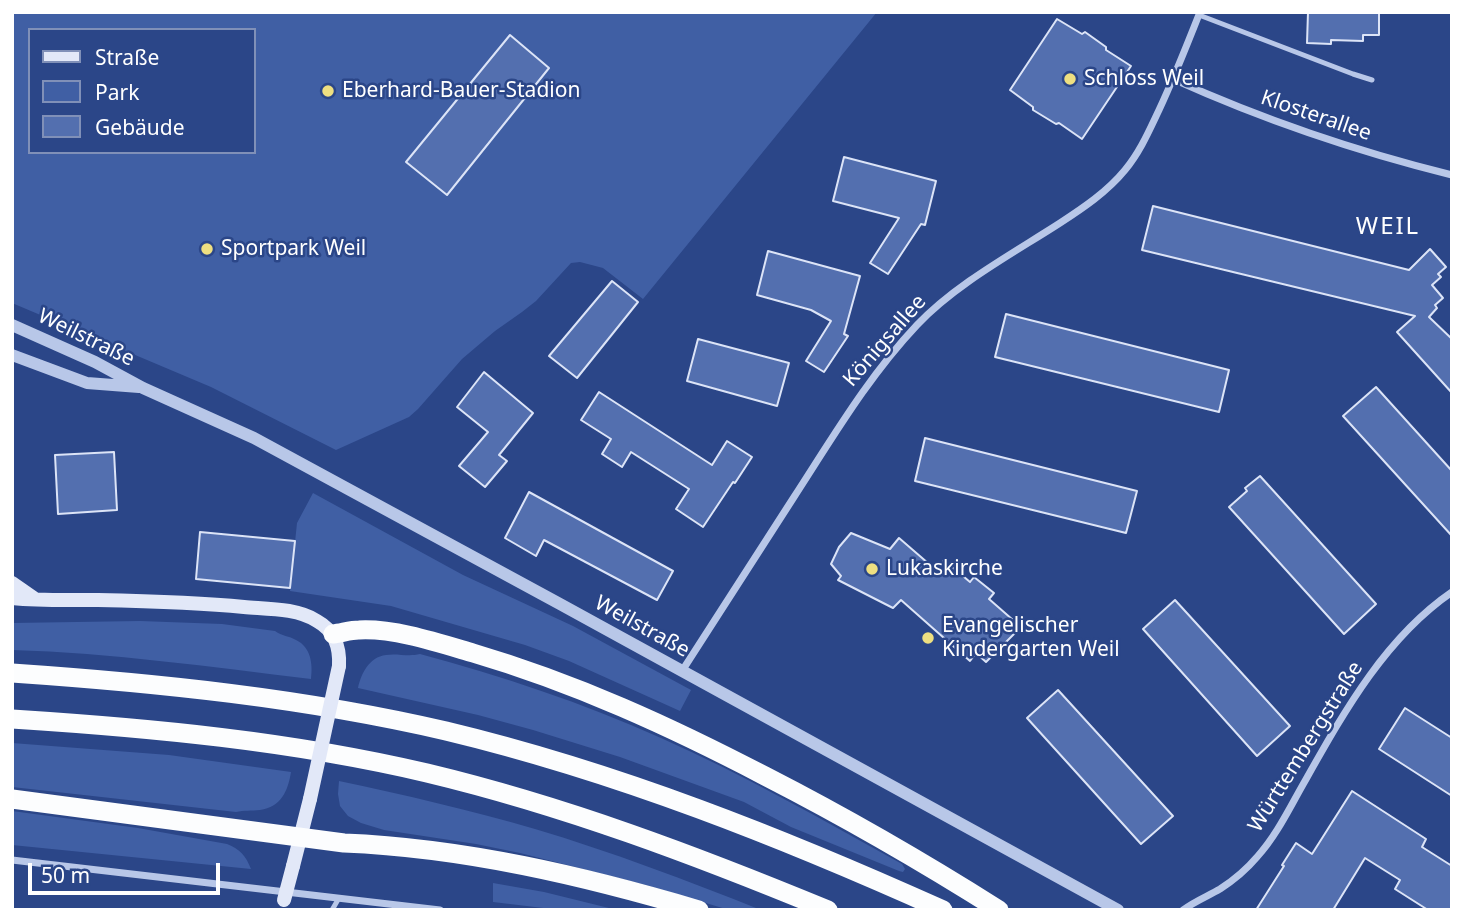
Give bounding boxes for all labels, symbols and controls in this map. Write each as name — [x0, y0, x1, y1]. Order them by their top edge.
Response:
legend — [28, 28, 256, 154]
text: Straße — [95, 43, 159, 71]
place label: Schloss Weil — [1084, 66, 1204, 92]
marker: Schloss Weil — [1062, 71, 1078, 87]
text: Park — [95, 78, 139, 106]
place label: Eberhard-Bauer-Stadion — [342, 78, 580, 104]
marker: Eberhard-Bauer-Stadion — [320, 83, 336, 99]
street label: Klosterallee — [1257, 85, 1375, 147]
text: Gebäude — [95, 113, 185, 141]
district label: WEIL — [1356, 213, 1420, 241]
place label: Sportpark Weil — [221, 236, 366, 262]
marker: Sportpark Weil — [199, 241, 215, 257]
street label: Königsallee — [838, 290, 932, 392]
street label: Weilstraße — [33, 304, 139, 372]
place label: Lukaskirche — [886, 556, 1003, 582]
marker: Lukaskirche — [864, 561, 880, 577]
street label: Weilstraße — [590, 591, 694, 663]
place label: Evangelischer Kindergarten Weil — [942, 613, 1120, 663]
marker: Evangelischer Kindergarten Weil — [920, 630, 936, 646]
street label: Württembergstraße — [1243, 657, 1369, 837]
scale bar — [32, 848, 224, 892]
text: 50 m — [41, 861, 90, 889]

